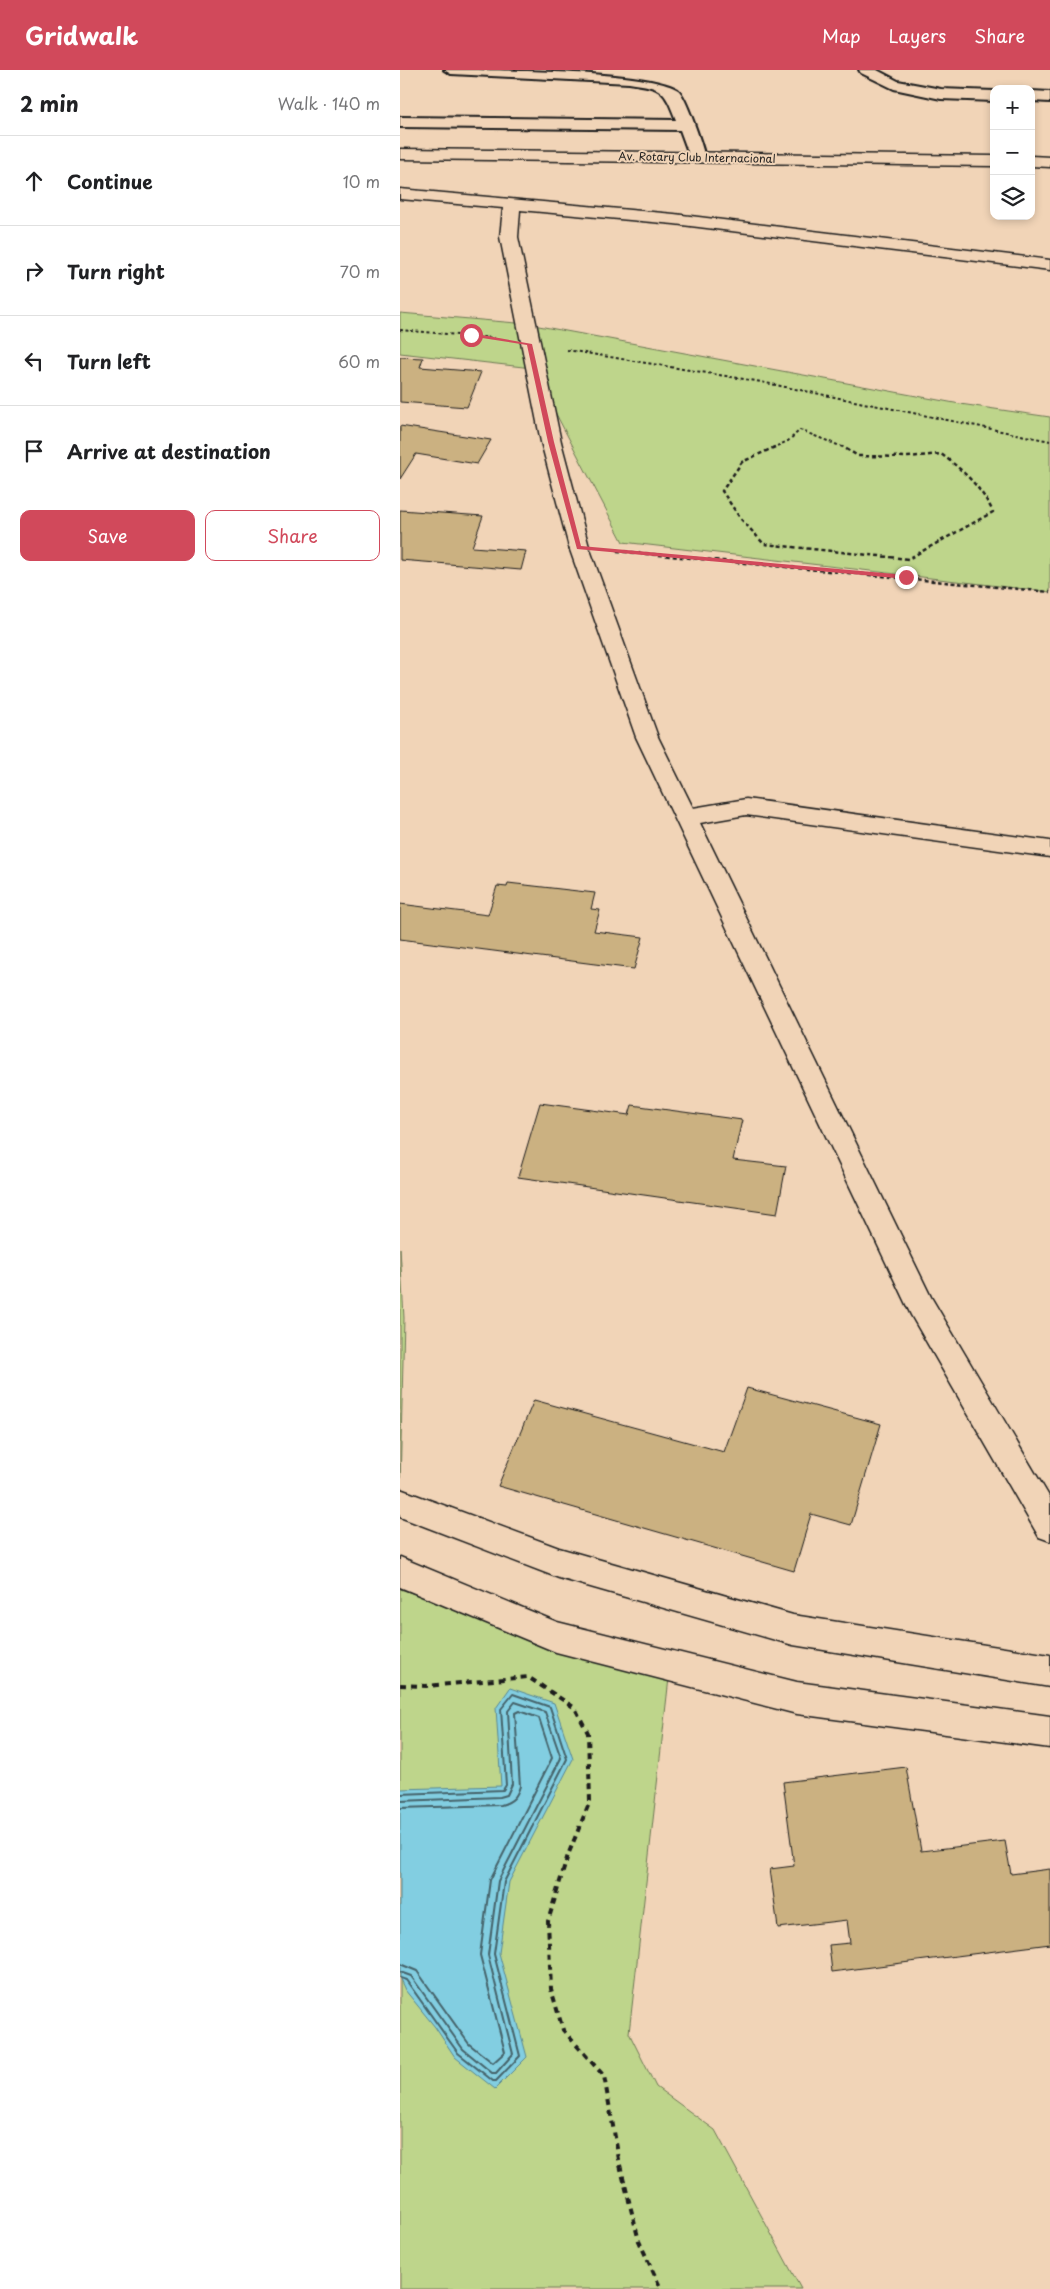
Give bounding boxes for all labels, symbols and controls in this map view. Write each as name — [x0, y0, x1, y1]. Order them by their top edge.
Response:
text: Gridwalk — [25, 17, 138, 53]
text: Map — [822, 22, 861, 49]
text: Layers — [889, 22, 946, 49]
text: Share — [974, 22, 1025, 49]
map controls — [990, 85, 1035, 220]
button: + — [990, 85, 1035, 130]
text: 2 min — [20, 87, 79, 119]
text: Walk · 140 m — [278, 91, 380, 115]
button: − — [990, 130, 1035, 175]
street label: Av. Rotary Club Internacional — [618, 147, 776, 167]
icon: ahead — [20, 167, 48, 195]
text: Continue — [67, 167, 153, 195]
text: 10 m — [343, 169, 380, 193]
button: layers — [990, 175, 1035, 220]
icon: right — [20, 257, 48, 285]
text: Turn right — [67, 257, 165, 285]
text: 70 m — [340, 259, 380, 283]
route start — [460, 324, 483, 347]
icon: left — [20, 347, 48, 375]
text: Turn left — [67, 347, 151, 375]
text: 60 m — [338, 349, 380, 373]
icon: arrive — [20, 437, 48, 465]
text: Arrive at destination — [67, 437, 271, 465]
button: Save — [20, 510, 195, 561]
button: Share — [205, 510, 380, 561]
route end — [895, 566, 918, 589]

